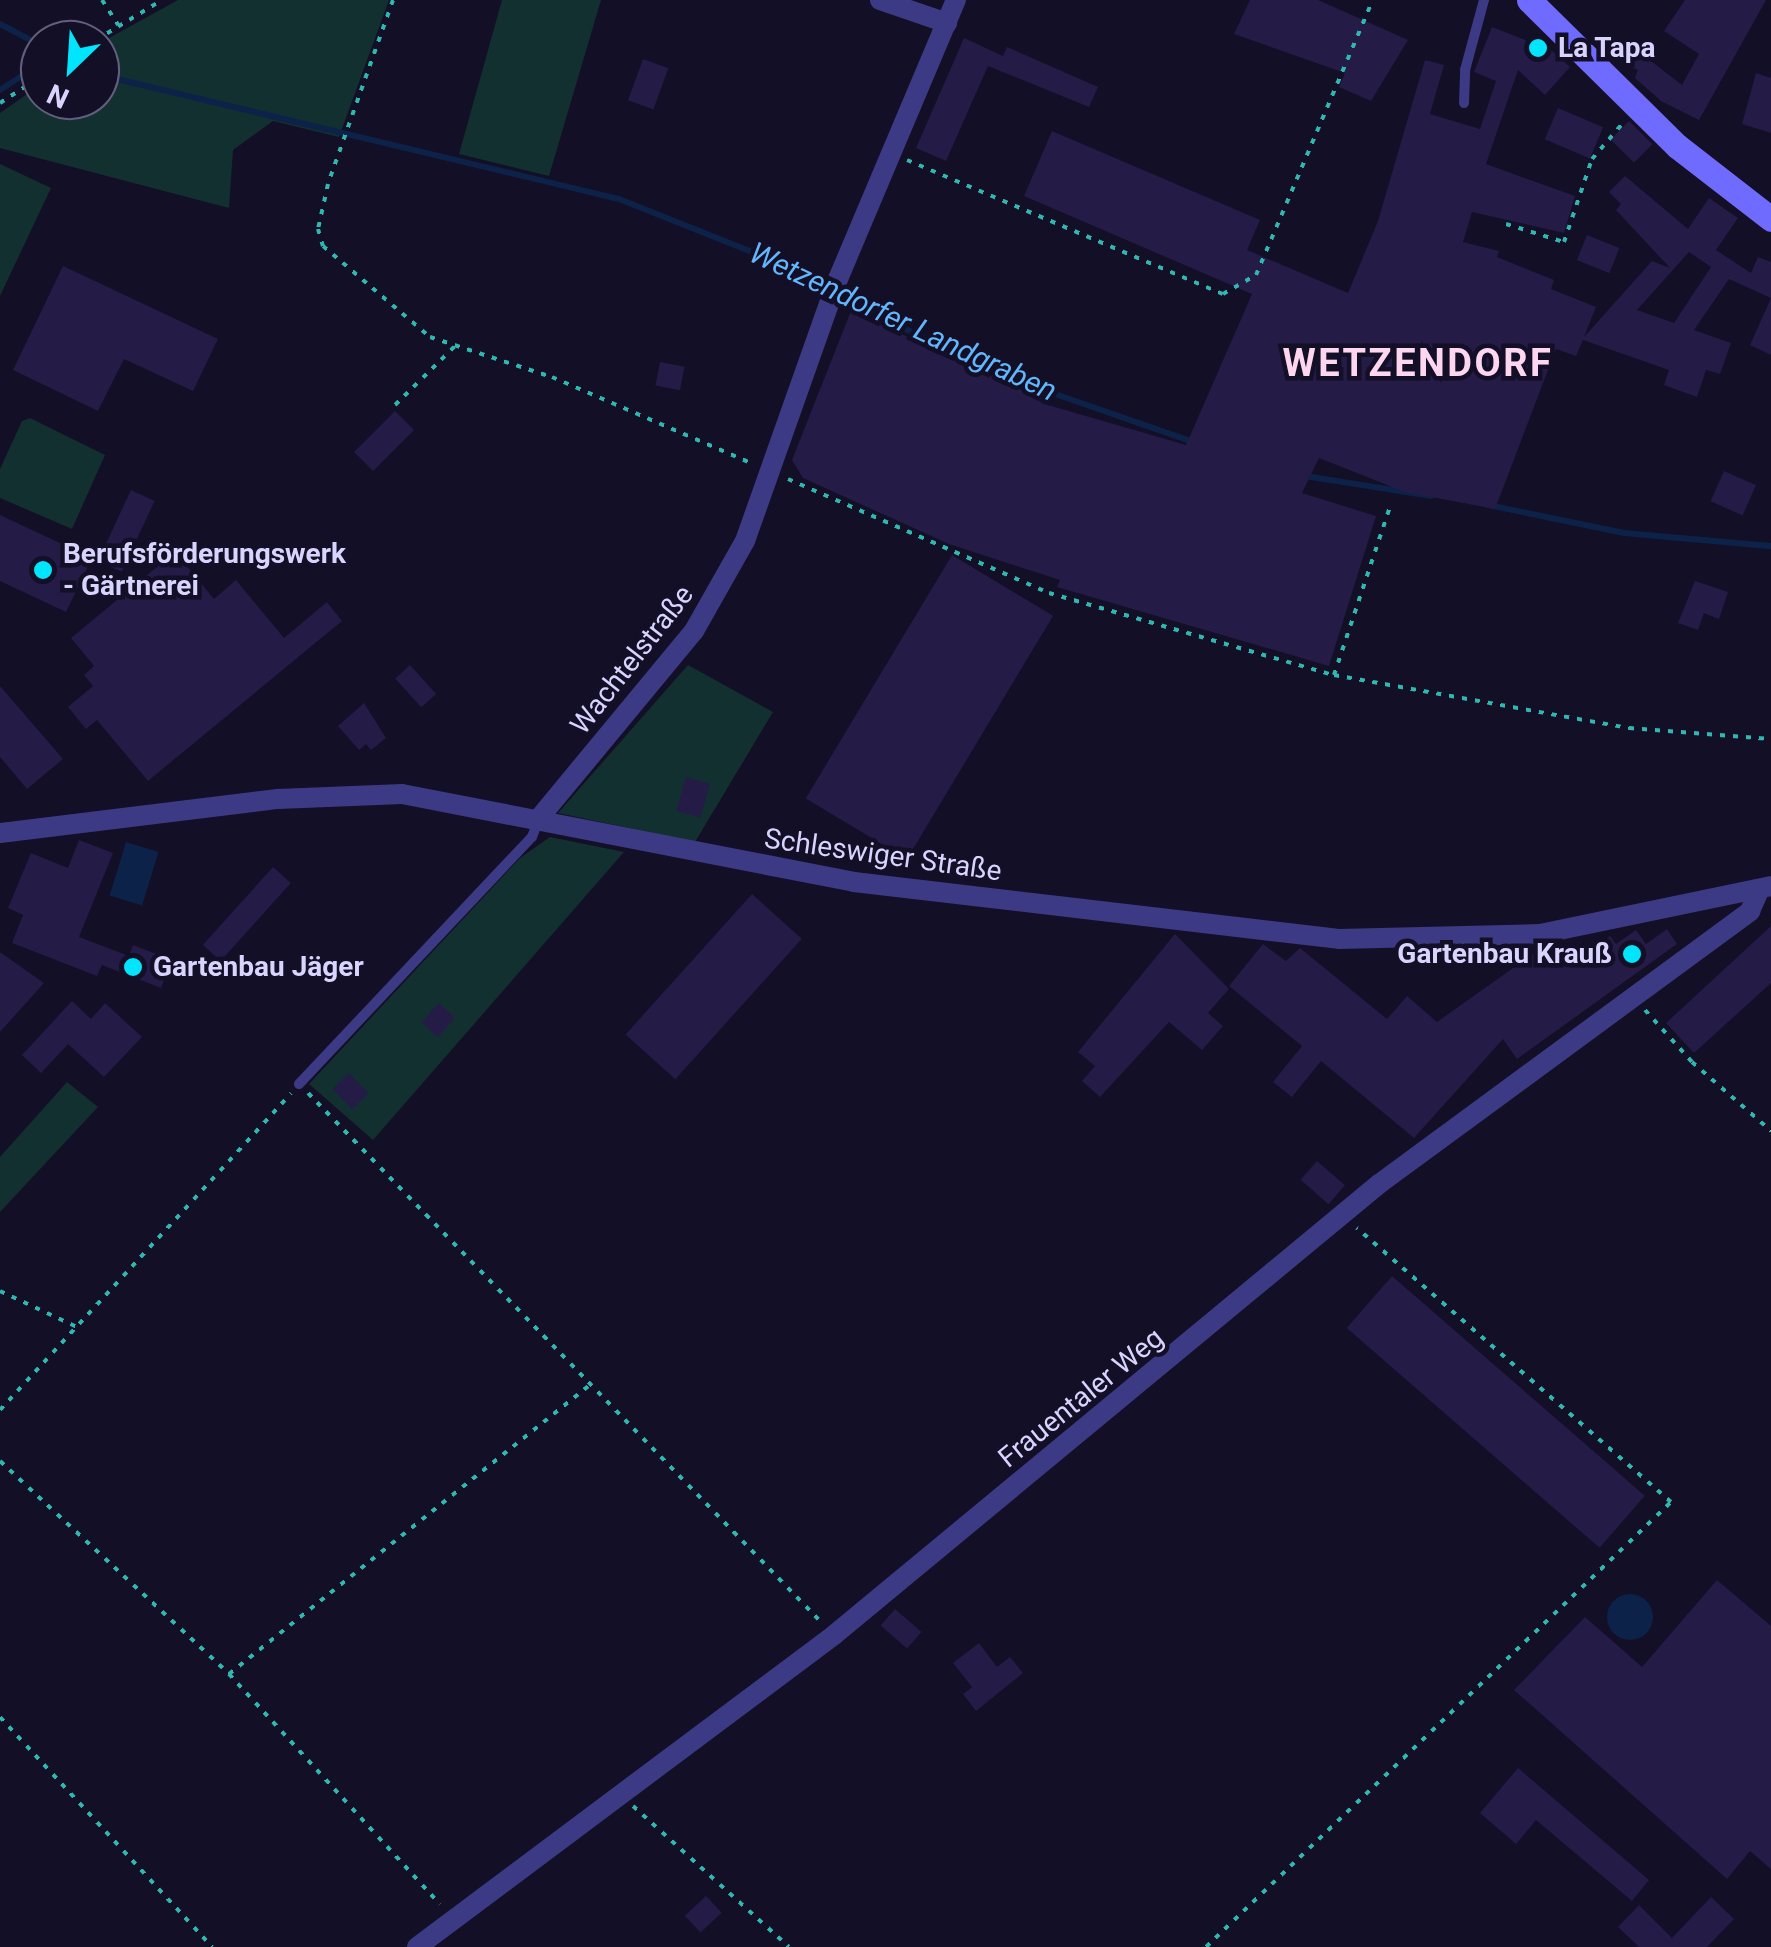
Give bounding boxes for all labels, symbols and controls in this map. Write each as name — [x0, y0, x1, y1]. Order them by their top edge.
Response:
north arrow — [20, 20, 120, 120]
place label: La Tapa — [1558, 31, 1656, 65]
marker: La Tapa — [1527, 37, 1549, 59]
text: N — [42, 77, 74, 115]
water label: Wetzendorfer Landgraben — [744, 235, 1062, 409]
district label: WETZENDORF — [1283, 341, 1553, 387]
place label: Berufsförderungswerk - Gärtnerei — [63, 537, 346, 603]
marker: Berufsförderungswerk - Gärtnerei — [32, 559, 54, 581]
street label: Wachtelstraße — [563, 579, 701, 741]
street label: Schleswiger Straße — [762, 822, 1004, 888]
place label: Gartenbau Krauß — [1397, 937, 1612, 971]
marker: Gartenbau Krauß — [1621, 943, 1643, 965]
place label: Gartenbau Jäger — [153, 950, 364, 984]
marker: Gartenbau Jäger — [122, 956, 144, 978]
street label: Frauentaler Weg — [992, 1321, 1170, 1475]

